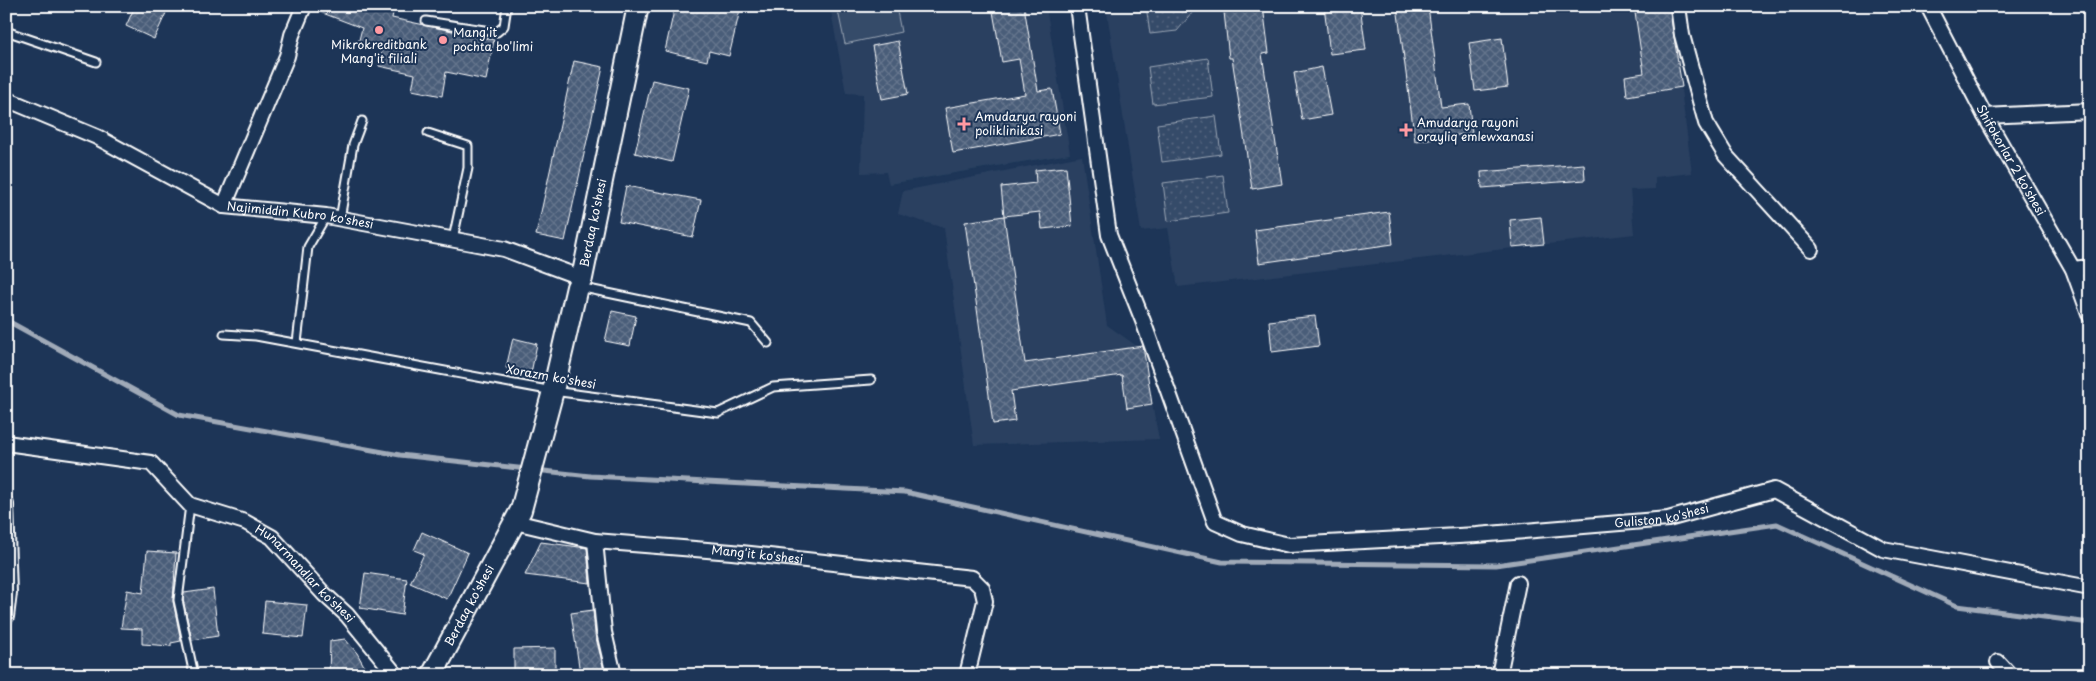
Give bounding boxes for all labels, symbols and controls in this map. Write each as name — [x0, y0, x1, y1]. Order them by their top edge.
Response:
place label: Mang'it pochta bo'limi — [453, 23, 533, 55]
marker: Mikrokreditbank Mang'it filiali — [373, 24, 385, 36]
marker: Mang'it pochta bo'limi — [437, 34, 449, 46]
place label: Mikrokreditbank Mang'it filiali — [331, 35, 427, 67]
street label: Shifokorlar 2 ko'shesi — [1973, 101, 2050, 219]
place label: Amudarya rayoni poliklinikasi — [975, 107, 1077, 139]
place label: Amudarya rayoni orayliq emlewxanasi — [1417, 113, 1534, 145]
marker: Amudarya rayoni poliklinikasi — [957, 117, 971, 131]
marker: Amudarya rayoni orayliq emlewxanasi — [1399, 123, 1413, 137]
street label: Berdaq ko'shesi — [574, 177, 610, 268]
street label: Najimiddin Kubro ko'shesi — [226, 196, 375, 233]
street label: Xorazm ko'shesi — [505, 359, 598, 393]
street label: Guliston ko'shesi — [1614, 498, 1710, 531]
street label: Hunarmandlar ko'shesi — [252, 519, 360, 626]
street label: Mang'it ko'shesi — [711, 540, 804, 568]
street label: Berdaq ko'shesi — [439, 561, 498, 649]

